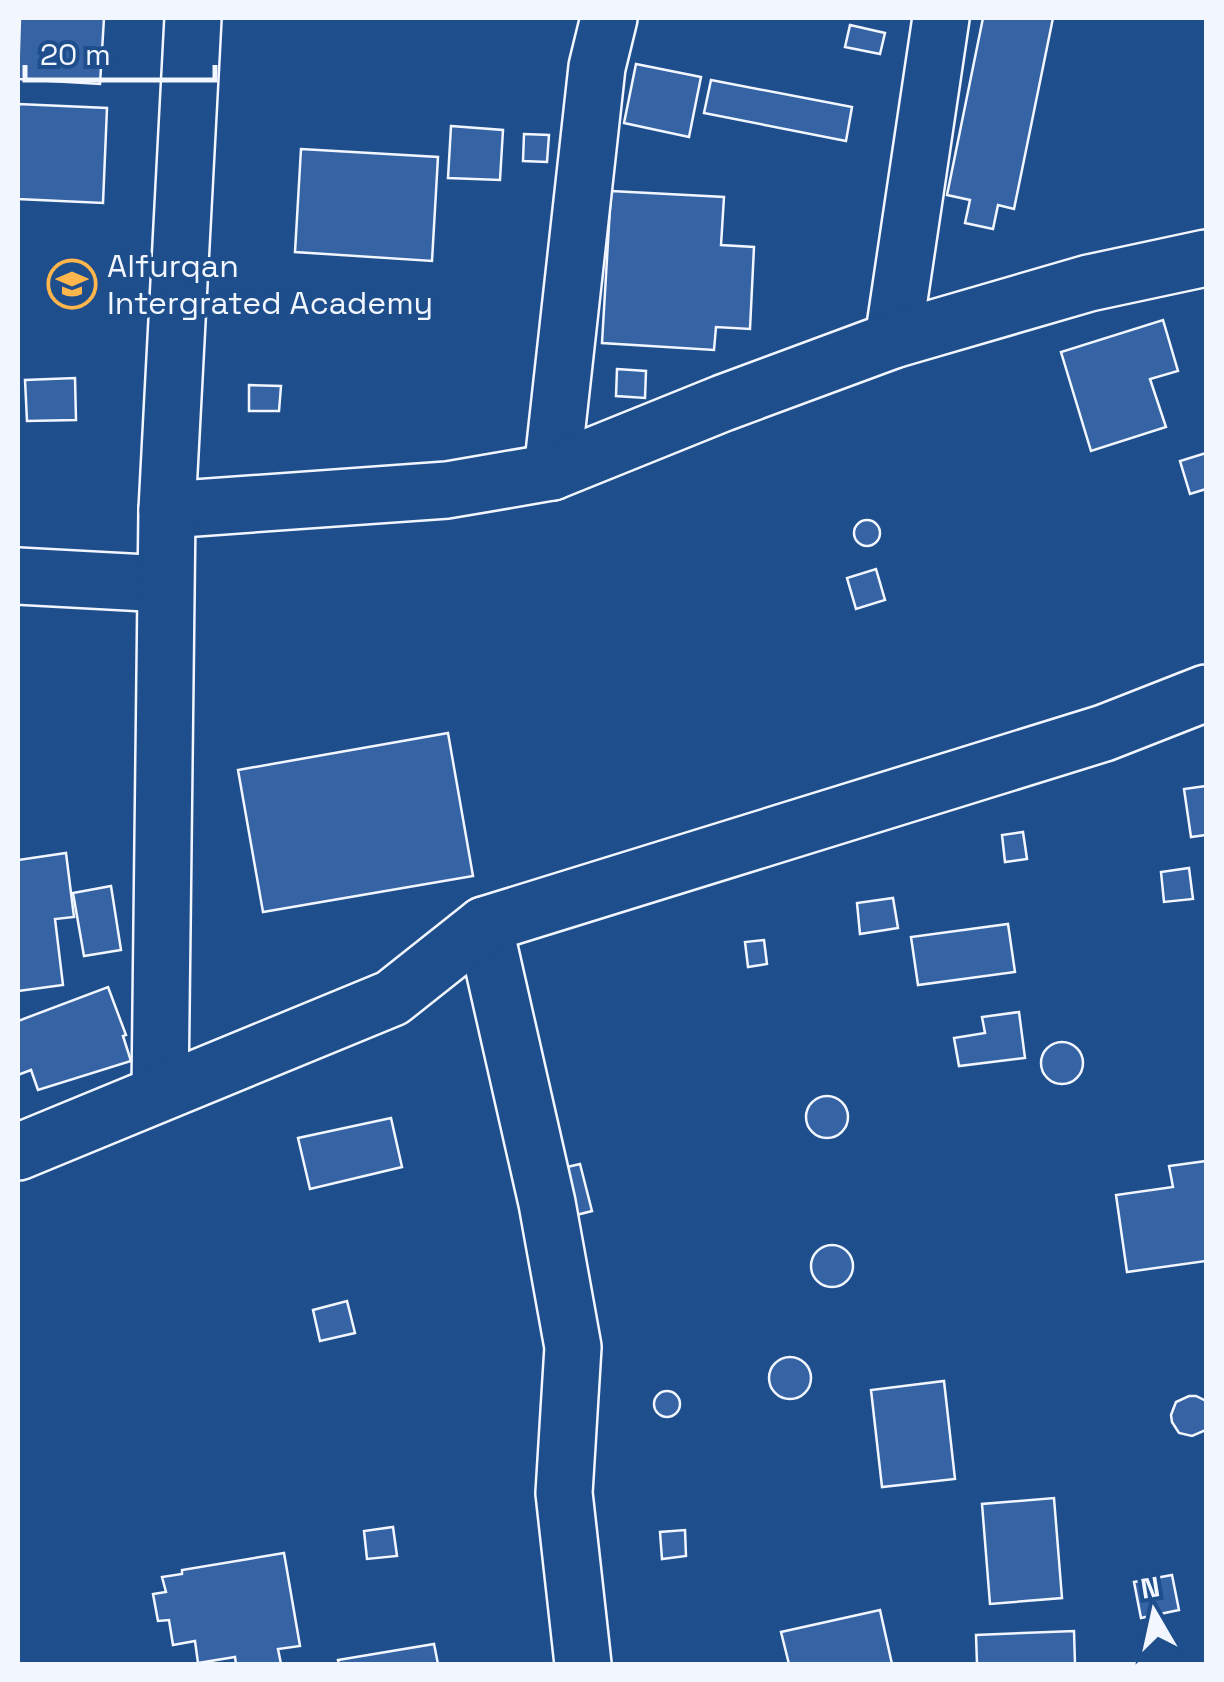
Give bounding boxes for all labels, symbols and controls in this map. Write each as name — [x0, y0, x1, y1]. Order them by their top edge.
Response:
scale bar — [25, 20, 215, 82]
text: 20 m — [40, 35, 111, 74]
place label: Alfurqan Intergrated Academy — [107, 246, 433, 323]
school or university icon: Alfurqan Intergrated Academy — [46, 258, 98, 310]
north arrow — [1104, 1562, 1204, 1662]
text: N — [1138, 1568, 1162, 1607]

